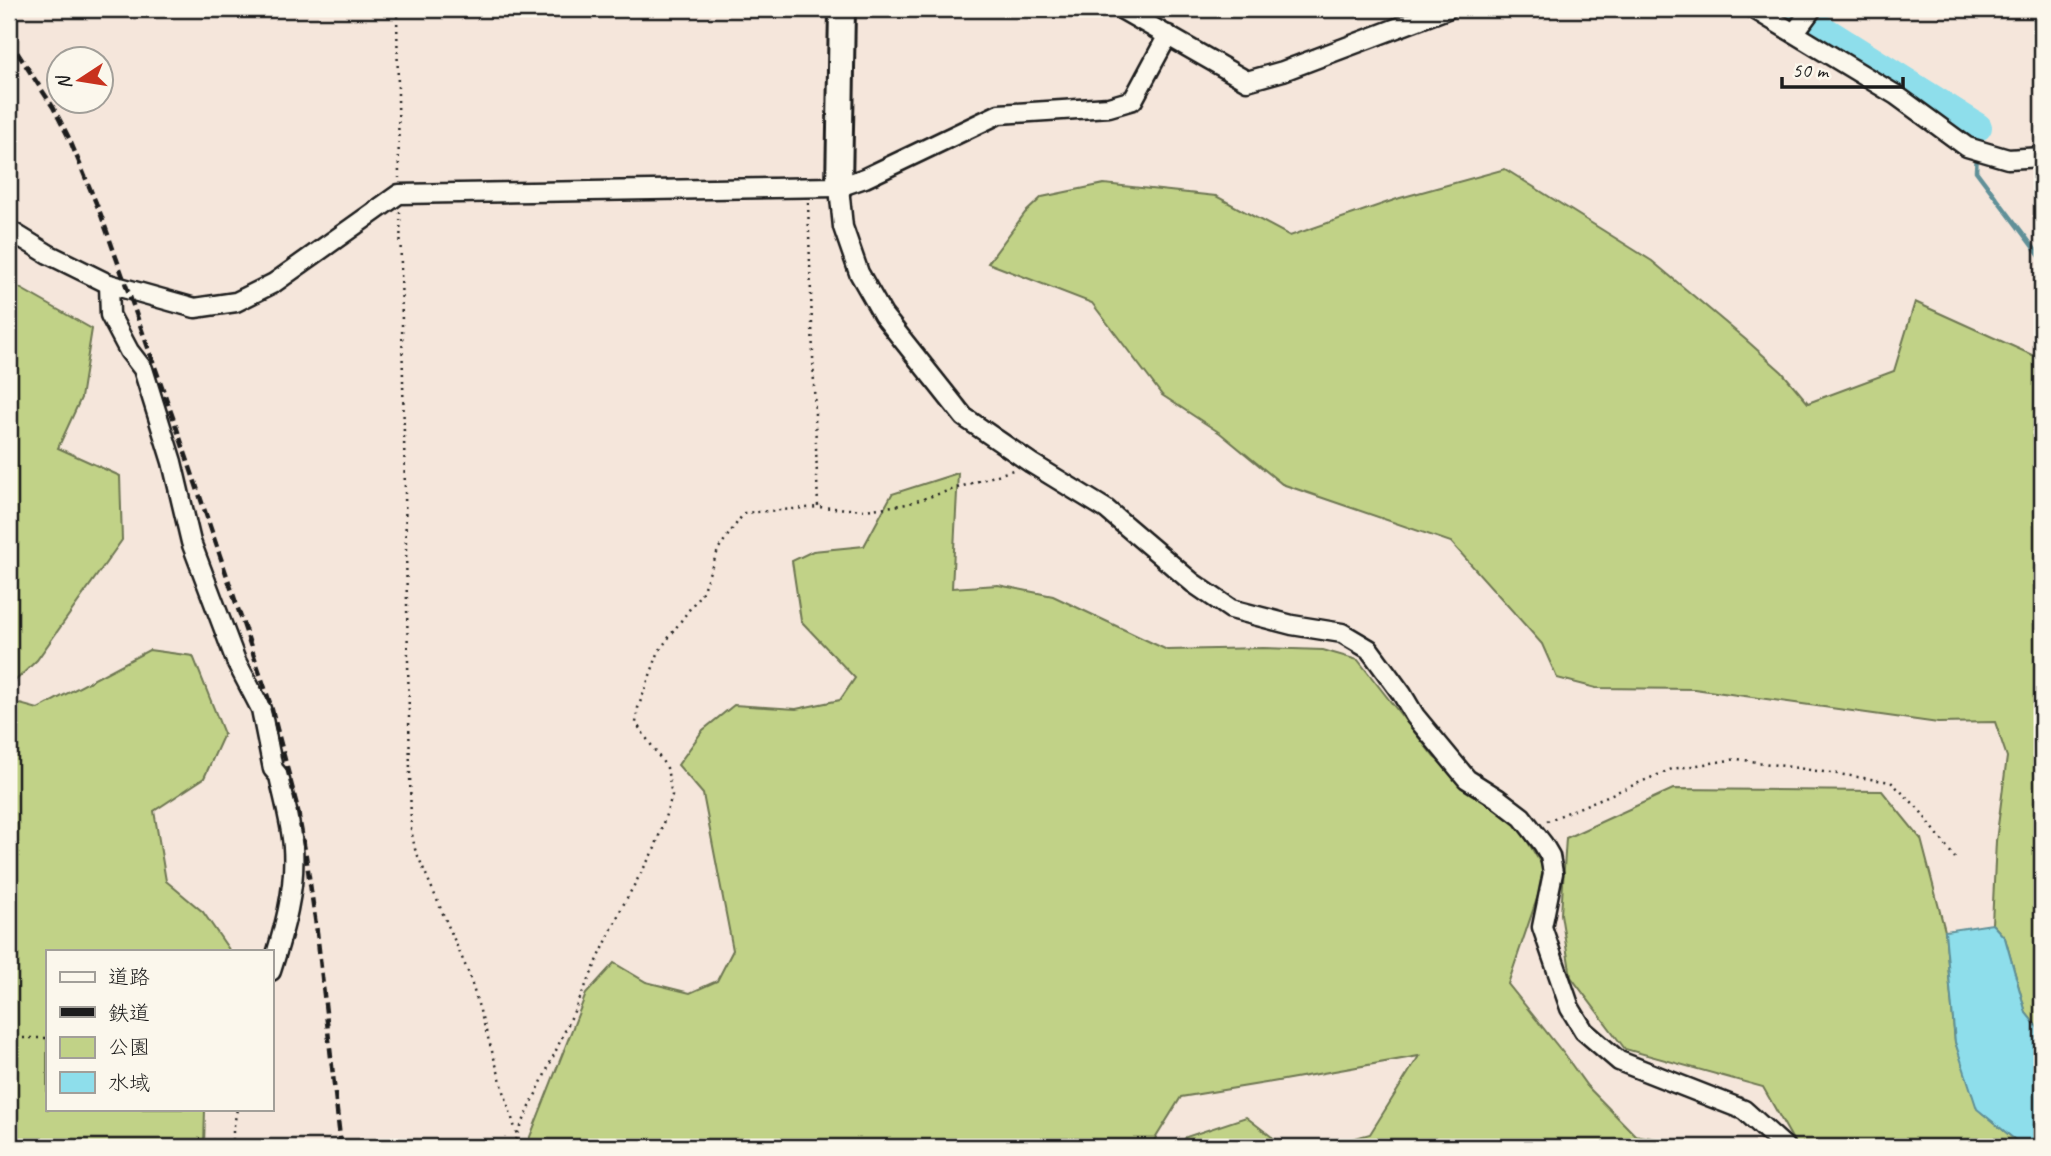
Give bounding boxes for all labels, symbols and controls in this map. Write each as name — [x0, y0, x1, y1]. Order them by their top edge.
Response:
north arrow — [46, 46, 116, 116]
scale bar — [1782, 46, 1902, 90]
text: 50 m — [1792, 57, 1830, 83]
text: N — [51, 72, 77, 92]
legend — [46, 950, 273, 1110]
text: 道路 — [108, 964, 150, 990]
text: 鉄道 — [108, 1000, 150, 1026]
text: 公園 — [108, 1034, 150, 1060]
text: 水域 — [108, 1070, 150, 1096]

